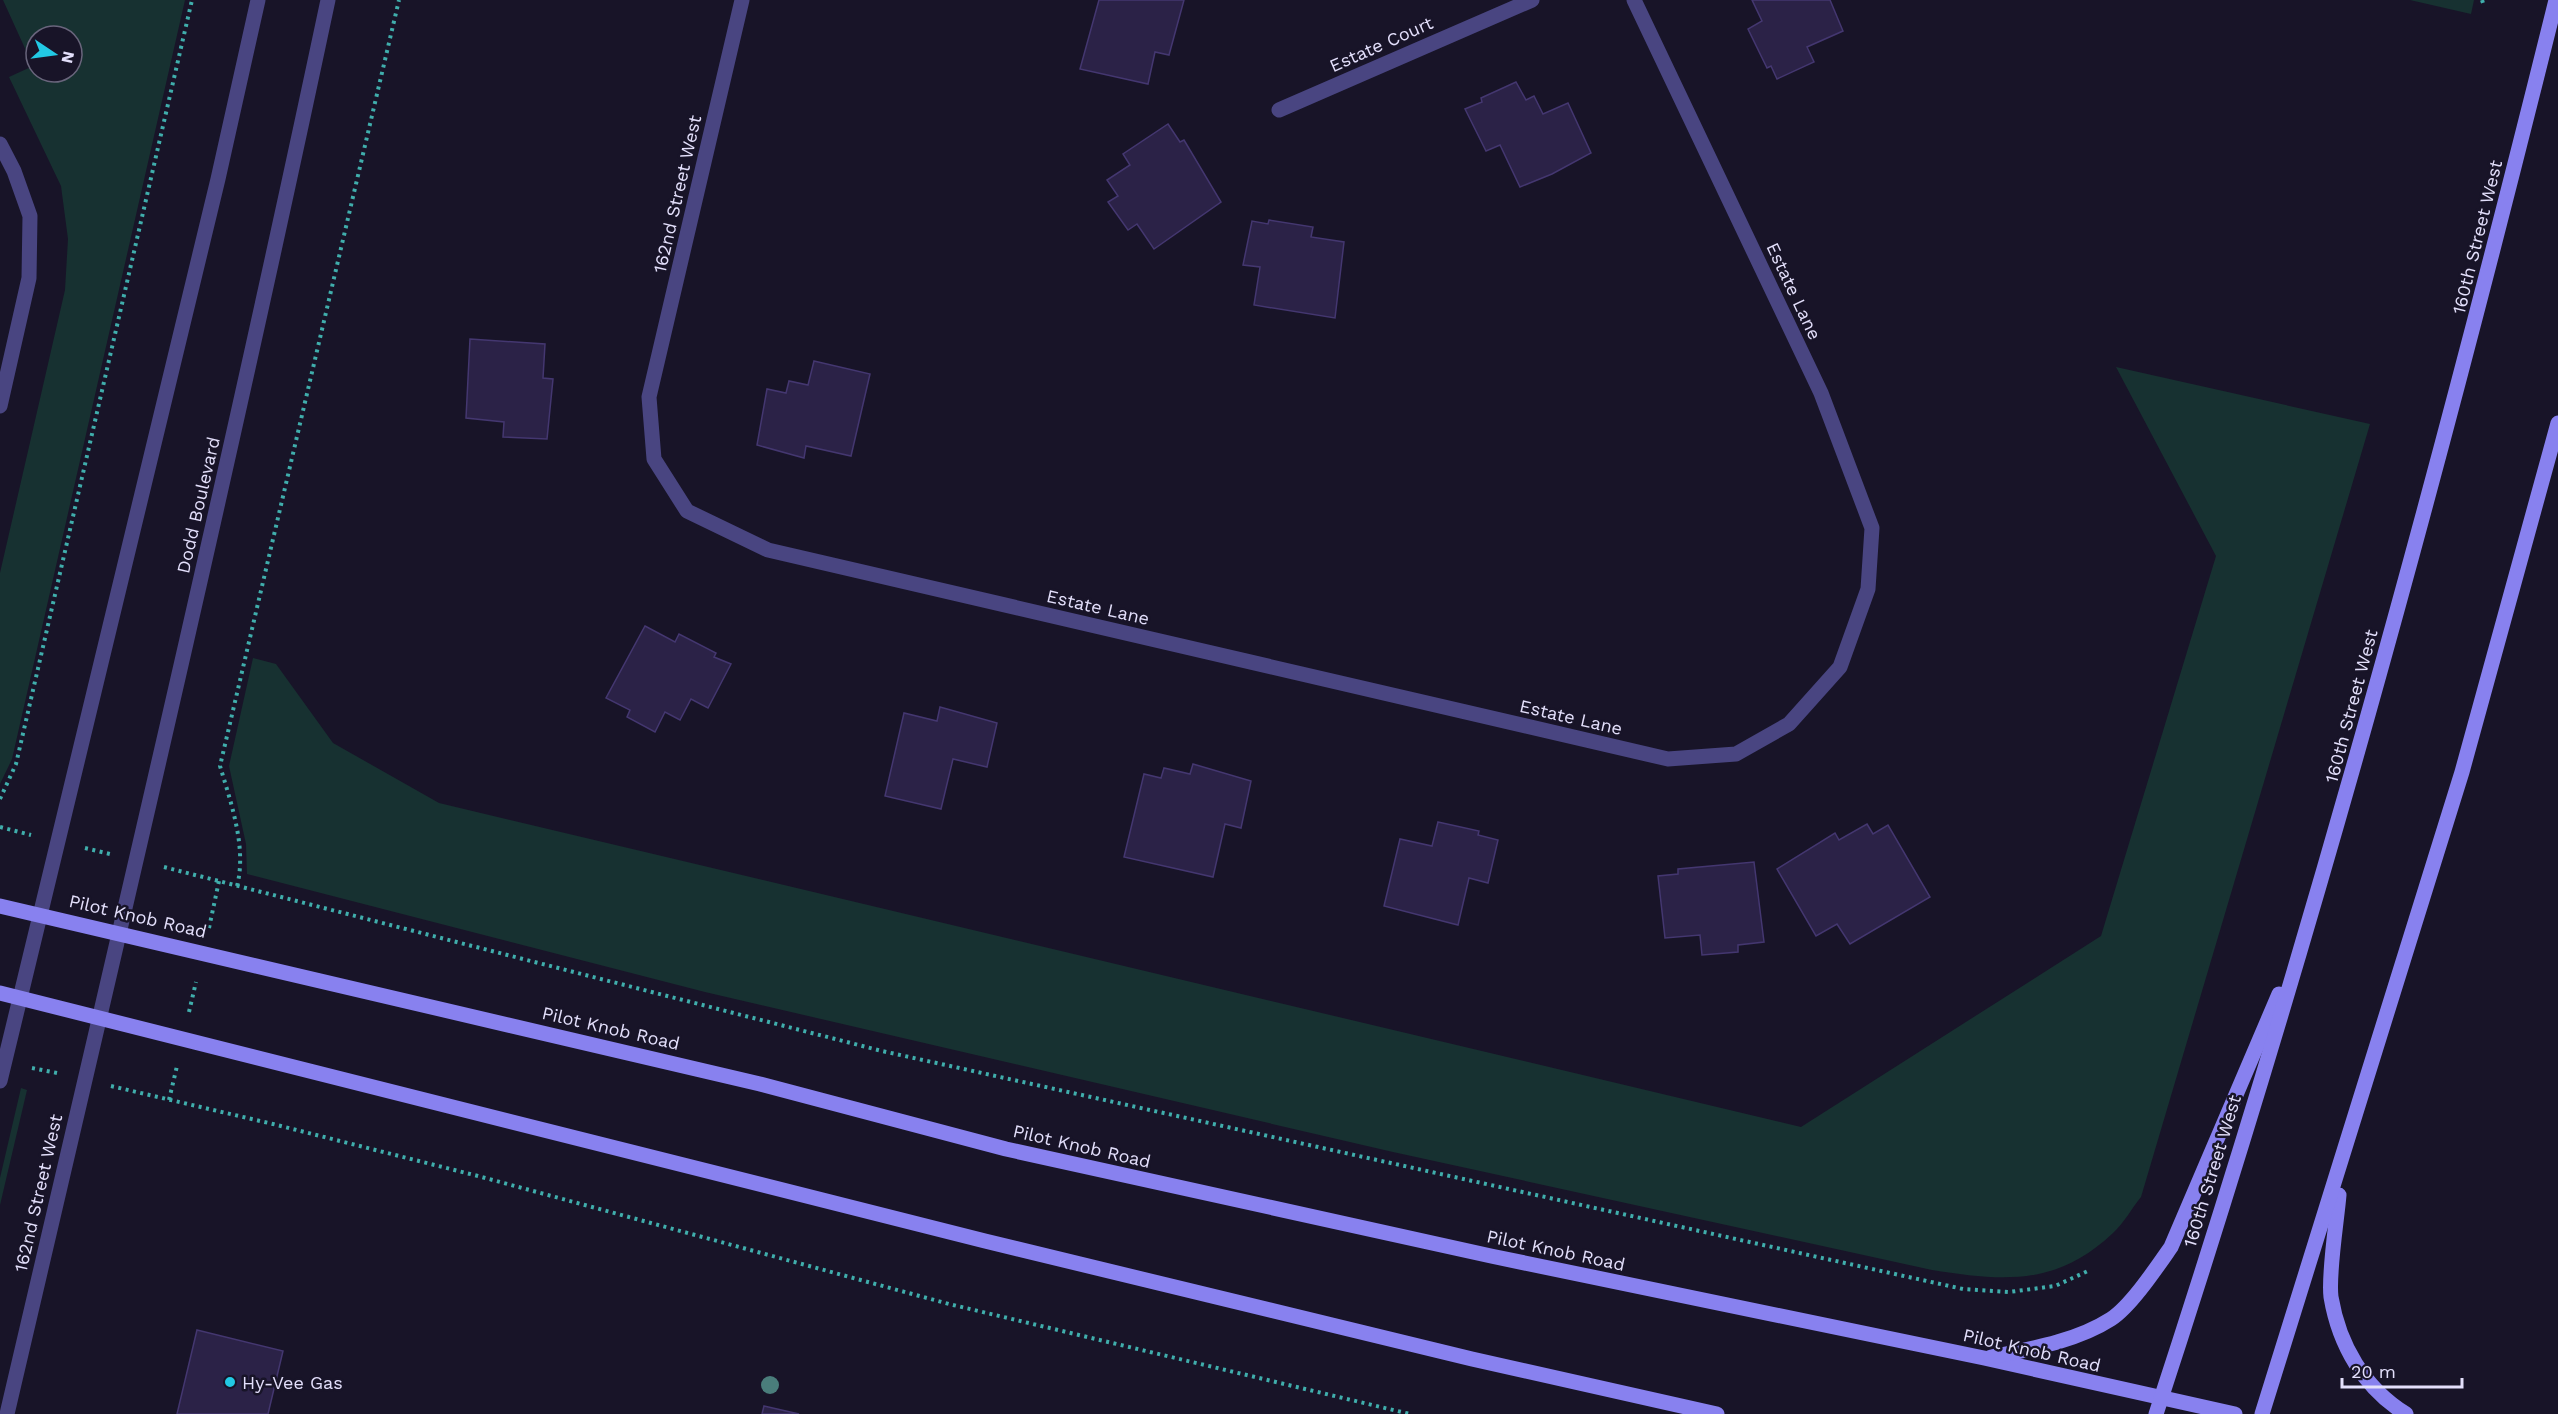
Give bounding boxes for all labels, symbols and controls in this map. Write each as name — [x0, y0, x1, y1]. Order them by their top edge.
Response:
street label: Estate Court — [1326, 12, 1436, 76]
north arrow — [24, 24, 84, 84]
text: N — [58, 49, 79, 65]
street label: 162nd Street West — [649, 113, 705, 275]
street label: 160th Street West — [2448, 157, 2506, 316]
street label: Estate Lane — [1762, 239, 1826, 343]
street label: Dodd Boulevard — [172, 435, 224, 575]
street label: Estate Lane — [1045, 585, 1151, 629]
street label: 160th Street West — [2320, 627, 2382, 785]
street label: Estate Lane — [1518, 695, 1624, 739]
street label: Pilot Knob Road — [67, 890, 209, 942]
street label: Pilot Knob Road — [540, 1002, 682, 1054]
street label: 160th Street West — [2179, 1092, 2245, 1250]
street label: 162nd Street West — [10, 1112, 66, 1274]
street label: Pilot Knob Road — [1011, 1120, 1153, 1172]
street label: Pilot Knob Road — [1485, 1225, 1627, 1275]
street label: Pilot Knob Road — [1961, 1324, 2103, 1376]
scale bar — [2342, 1351, 2462, 1389]
text: 20 m — [2351, 1361, 2396, 1382]
place label: Hy-Vee Gas — [242, 1372, 343, 1393]
marker: Hy-Vee Gas — [223, 1375, 237, 1389]

